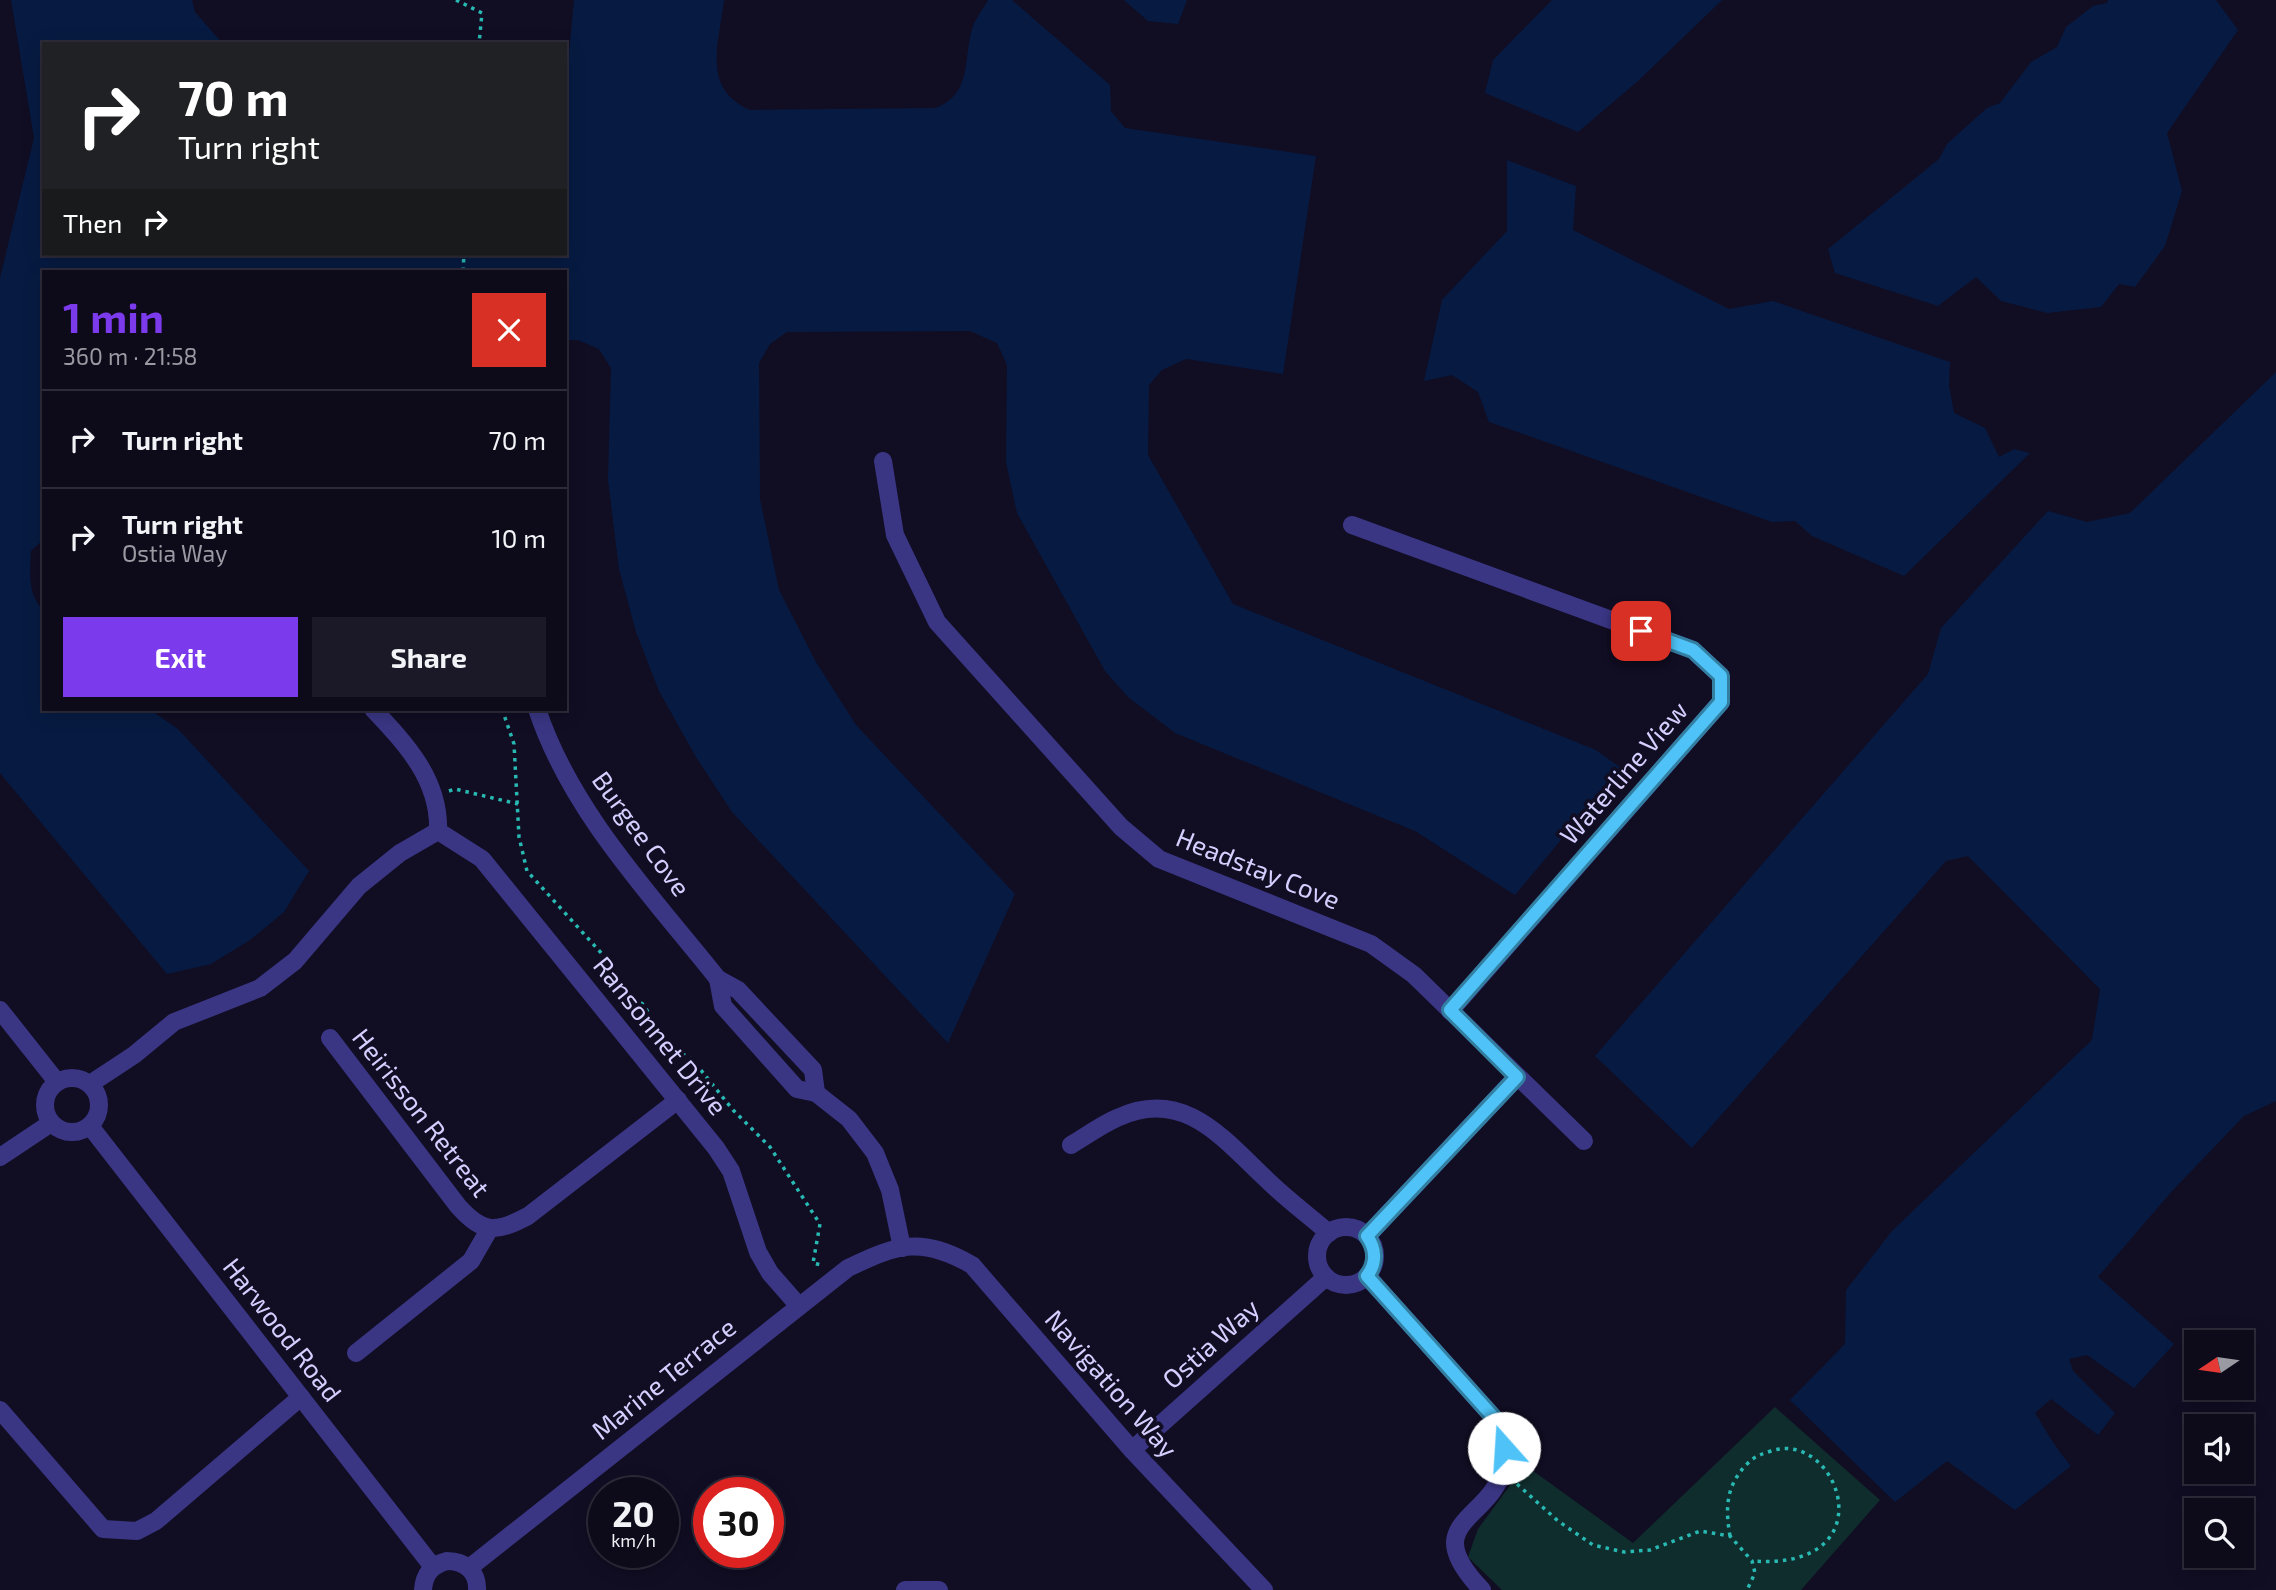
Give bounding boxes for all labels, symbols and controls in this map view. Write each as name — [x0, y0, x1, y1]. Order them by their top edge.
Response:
text: 70 m — [178, 67, 289, 126]
icon: right — [63, 70, 154, 161]
text: Turn right — [178, 127, 320, 165]
icon: right — [136, 203, 174, 241]
text: Then — [63, 207, 122, 238]
text: 1 min — [63, 291, 164, 341]
button: close — [472, 293, 546, 367]
text: 360 m · 21:58 — [63, 342, 198, 370]
icon: right — [63, 420, 101, 458]
text: Turn right — [122, 424, 243, 455]
text: 70 m — [488, 424, 546, 455]
text: Turn right — [122, 508, 243, 539]
icon: right — [63, 518, 101, 556]
text: 10 m — [491, 522, 546, 553]
text: Ostia Way — [122, 539, 227, 567]
pin — [1611, 601, 1671, 661]
icon: arrive — [1622, 612, 1660, 650]
button: Exit — [63, 617, 298, 697]
button: Share — [312, 617, 546, 697]
street label: Waterline View — [1552, 694, 1693, 850]
street label: Burgee Cove — [587, 765, 698, 901]
street label: Headstay Cove — [1172, 821, 1345, 915]
street label: Ransonnet Drive — [588, 950, 735, 1121]
street label: Heirisson Retreat — [347, 1022, 497, 1202]
street label: Harwood Road — [218, 1251, 349, 1407]
street label: Ostia Way — [1155, 1291, 1265, 1394]
street label: Navigation Way — [1040, 1303, 1185, 1463]
street label: Marine Terrace — [585, 1310, 741, 1445]
north arrow — [2184, 1330, 2254, 1400]
map controls — [2184, 1330, 2254, 1568]
position arrow — [1467, 1411, 1541, 1485]
button: sound — [2184, 1414, 2254, 1484]
speed limit sign: 30 — [693, 1477, 784, 1568]
text: 20 — [612, 1492, 655, 1534]
button: search — [2184, 1498, 2254, 1568]
text: km/h — [611, 1529, 656, 1551]

